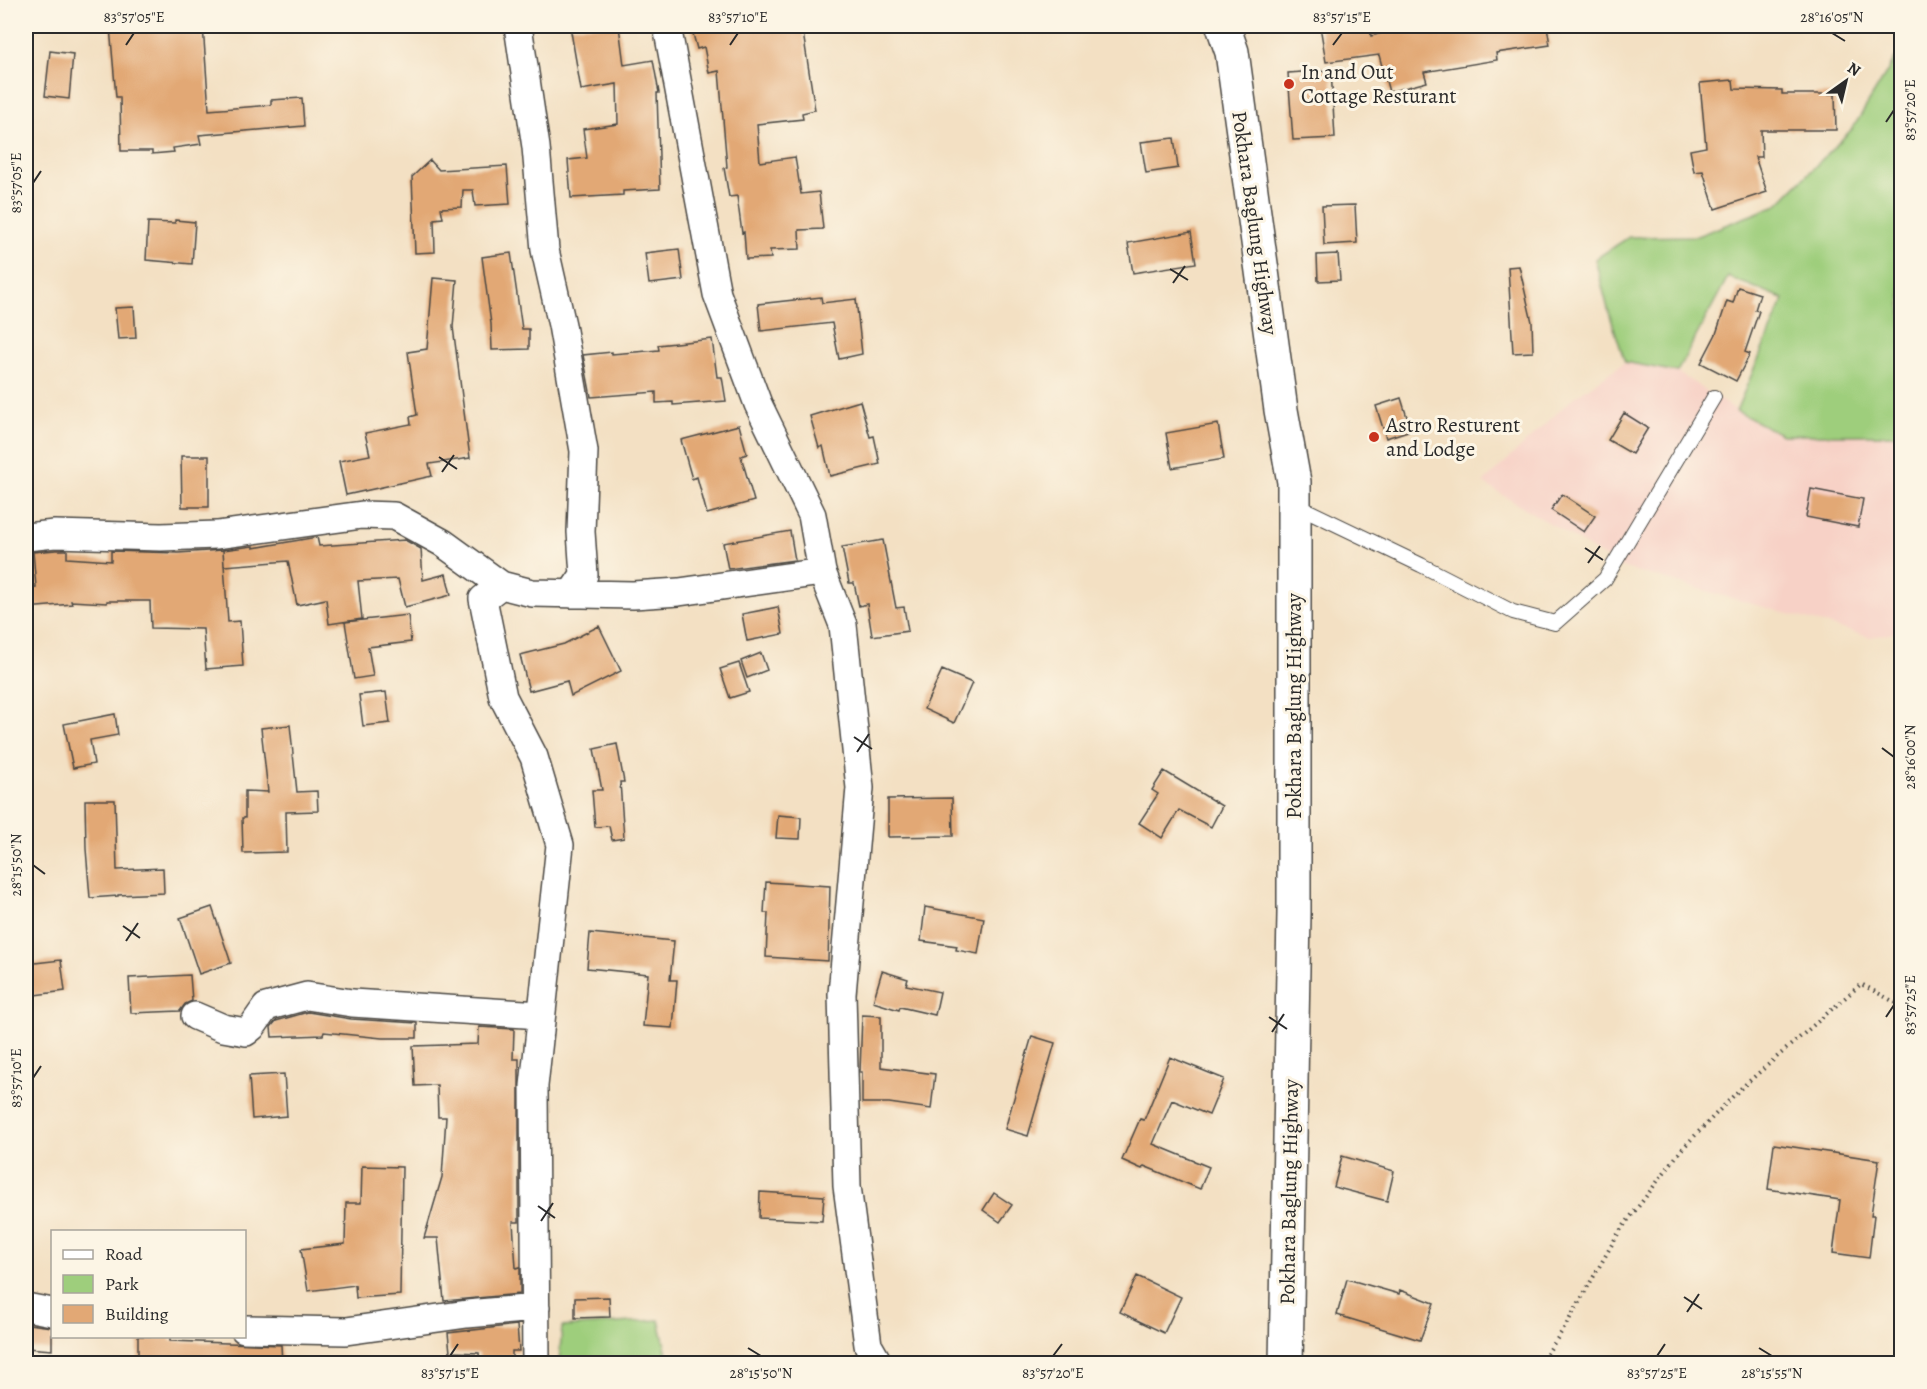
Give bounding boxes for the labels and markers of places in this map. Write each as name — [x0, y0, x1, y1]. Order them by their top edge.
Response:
place label: In and Out Cottage Resturant — [1301, 58, 1456, 110]
marker: In and Out Cottage Resturant — [1282, 77, 1296, 91]
place label: Astro Resturent and Lodge — [1385, 411, 1520, 463]
marker: Astro Resturent and Lodge — [1367, 430, 1381, 444]

